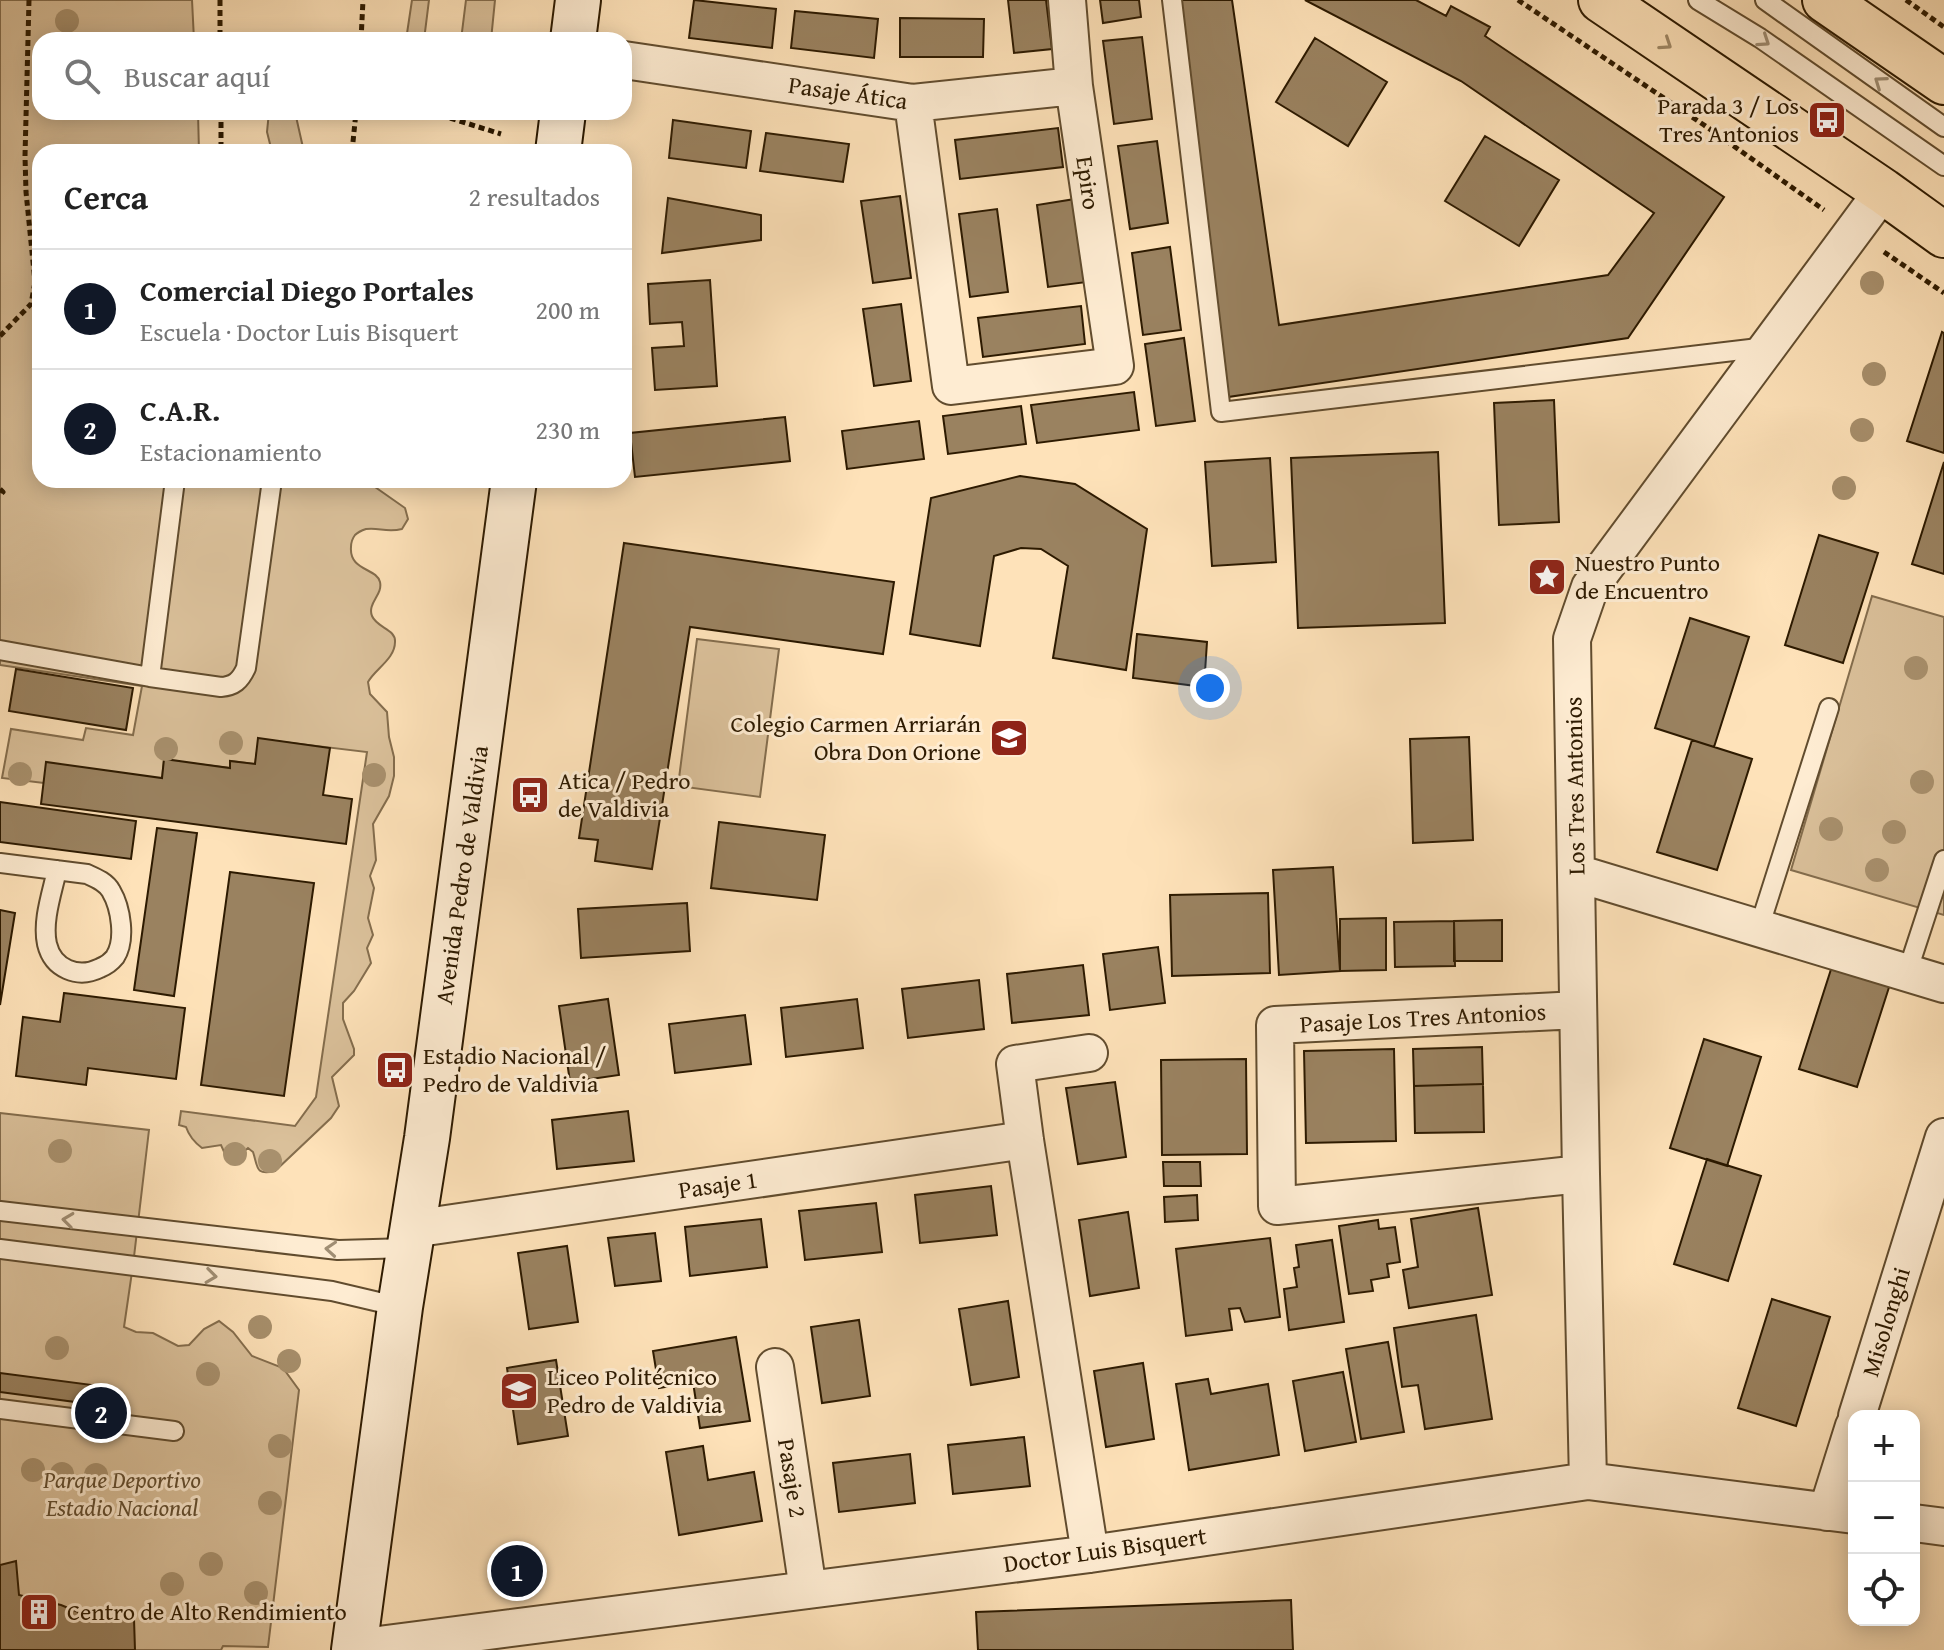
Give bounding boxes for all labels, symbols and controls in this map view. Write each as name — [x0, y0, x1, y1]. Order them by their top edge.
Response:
search box — [32, 32, 632, 120]
one-way arrow — [1755, 32, 1769, 47]
one-way arrow — [1657, 34, 1671, 49]
icon: search — [60, 54, 104, 98]
text: Buscar aquí — [124, 54, 270, 98]
street label: Pasaje Ática — [786, 67, 911, 118]
one-way arrow — [1875, 77, 1889, 92]
place label: Parada 3 / Los Tres Antonios — [1657, 88, 1799, 151]
bus stop icon: Parada 3 / Los Tres Antonios — [1806, 99, 1848, 141]
street label: Epiro — [1067, 154, 1110, 212]
text: Cerca — [64, 172, 148, 221]
text: 2 resultados — [469, 177, 600, 216]
text: Comercial Diego Portales — [140, 268, 474, 312]
text: 1 — [83, 290, 97, 329]
text: 200 m — [535, 290, 600, 329]
text: Escuela · Doctor Luis Bisquert — [140, 312, 458, 351]
text: C.A.R. — [140, 388, 220, 432]
text: 2 — [83, 410, 97, 449]
text: 230 m — [535, 410, 600, 449]
text: Estacionamiento — [140, 432, 322, 471]
place label: Nuestro Punto de Encuentro — [1575, 545, 1720, 608]
place icon: Nuestro Punto de Encuentro — [1526, 556, 1568, 598]
your location — [1190, 668, 1230, 708]
street label: Los Tres Antonios — [1555, 696, 1594, 876]
place label: Colegio Carmen Arriarán Obra Don Orione — [730, 706, 982, 769]
school or university icon: Colegio Carmen Arriarán Obra Don Orione — [988, 717, 1030, 759]
street label: Avenida Pedro de Valdivia — [426, 743, 497, 1007]
place label: Atica / Pedro de Valdivia — [558, 763, 690, 826]
bus stop icon: Atica / Pedro de Valdivia — [509, 774, 551, 816]
street label: Pasaje Los Tres Antonios — [1299, 994, 1547, 1041]
place label: Estadio Nacional / Pedro de Valdivia — [423, 1038, 606, 1101]
bus stop icon: Estadio Nacional / Pedro de Valdivia — [374, 1049, 416, 1091]
street label: Pasaje 1 — [676, 1162, 760, 1207]
one-way arrow — [62, 1211, 75, 1228]
one-way arrow — [324, 1241, 337, 1258]
street label: Misolonghi — [1852, 1263, 1919, 1381]
one-way arrow — [204, 1267, 217, 1284]
place label: Liceo Politécnico Pedro de Valdivia — [547, 1359, 723, 1422]
school or university icon: Liceo Politécnico Pedro de Valdivia — [498, 1370, 540, 1412]
pin: 2 — [75, 1383, 127, 1443]
map controls — [1848, 1410, 1920, 1626]
button: + — [1848, 1410, 1920, 1482]
street label: Pasaje 2 — [769, 1436, 816, 1520]
park label: Parque Deportivo Estadio Nacional — [42, 1462, 201, 1525]
button: − — [1848, 1482, 1920, 1554]
street label: Doctor Luis Bisquert — [1001, 1518, 1209, 1581]
pin: 1 — [491, 1541, 543, 1601]
button: locate — [1848, 1554, 1920, 1626]
building icon: Centro de Alto Rendimiento — [18, 1591, 60, 1633]
place label: Centro de Alto Rendimiento — [67, 1594, 347, 1629]

